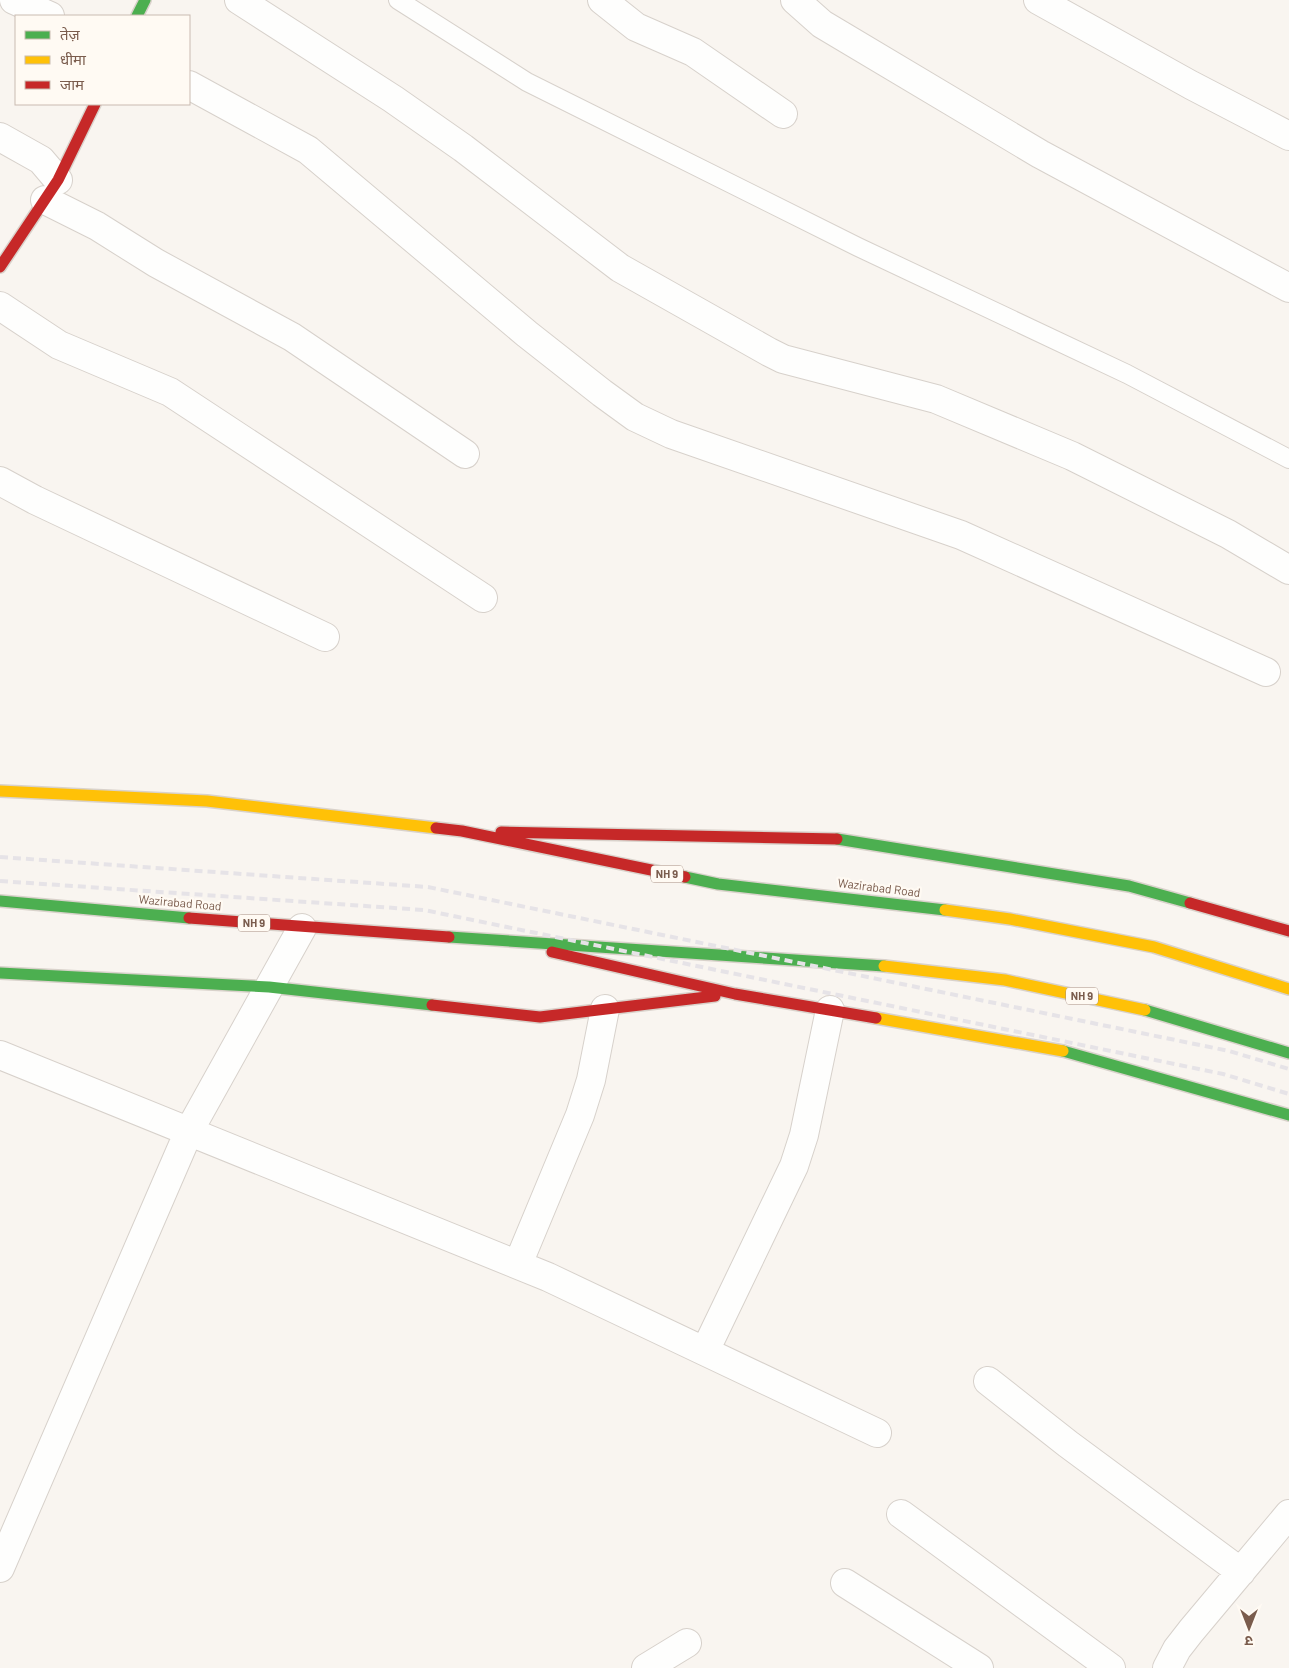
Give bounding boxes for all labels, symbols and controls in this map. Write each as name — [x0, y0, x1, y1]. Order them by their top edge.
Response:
legend — [15, 15, 190, 105]
text: तेज़ — [60, 25, 81, 43]
text: धीमा — [60, 50, 87, 68]
text: जाम — [60, 75, 85, 93]
road number: NH 9 — [651, 866, 683, 882]
street label: Wazirabad Road — [837, 875, 921, 899]
street label: Wazirabad Road — [138, 891, 222, 913]
road number: NH 9 — [238, 914, 270, 931]
road number: NH 9 — [1066, 988, 1098, 1004]
north arrow — [1224, 1603, 1274, 1653]
text: उ — [1244, 1633, 1253, 1650]

